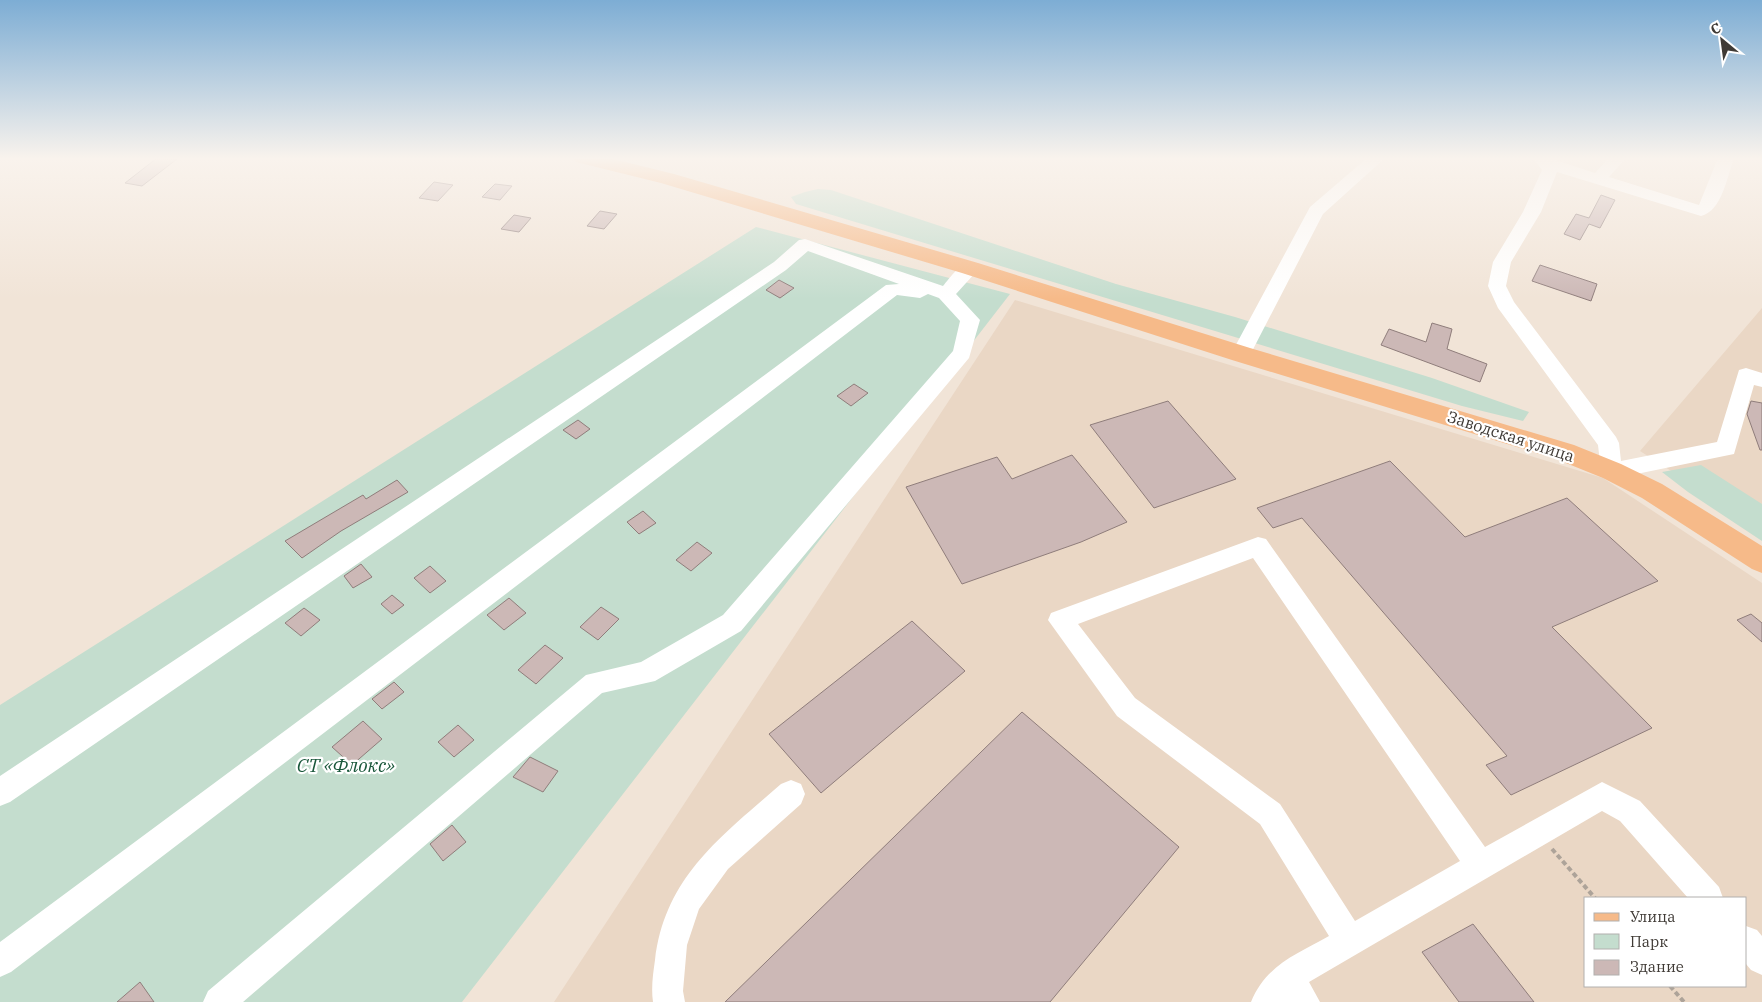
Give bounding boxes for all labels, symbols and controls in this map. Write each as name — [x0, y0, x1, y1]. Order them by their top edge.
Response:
north arrow — [1697, 15, 1747, 65]
text: С — [1707, 19, 1724, 39]
street label: Заводская улица — [1445, 406, 1577, 466]
park label: СТ «Флокс» — [297, 753, 395, 777]
legend — [1584, 897, 1747, 987]
text: Улица — [1630, 907, 1675, 926]
text: Парк — [1630, 932, 1668, 951]
text: Здание — [1630, 957, 1684, 976]

